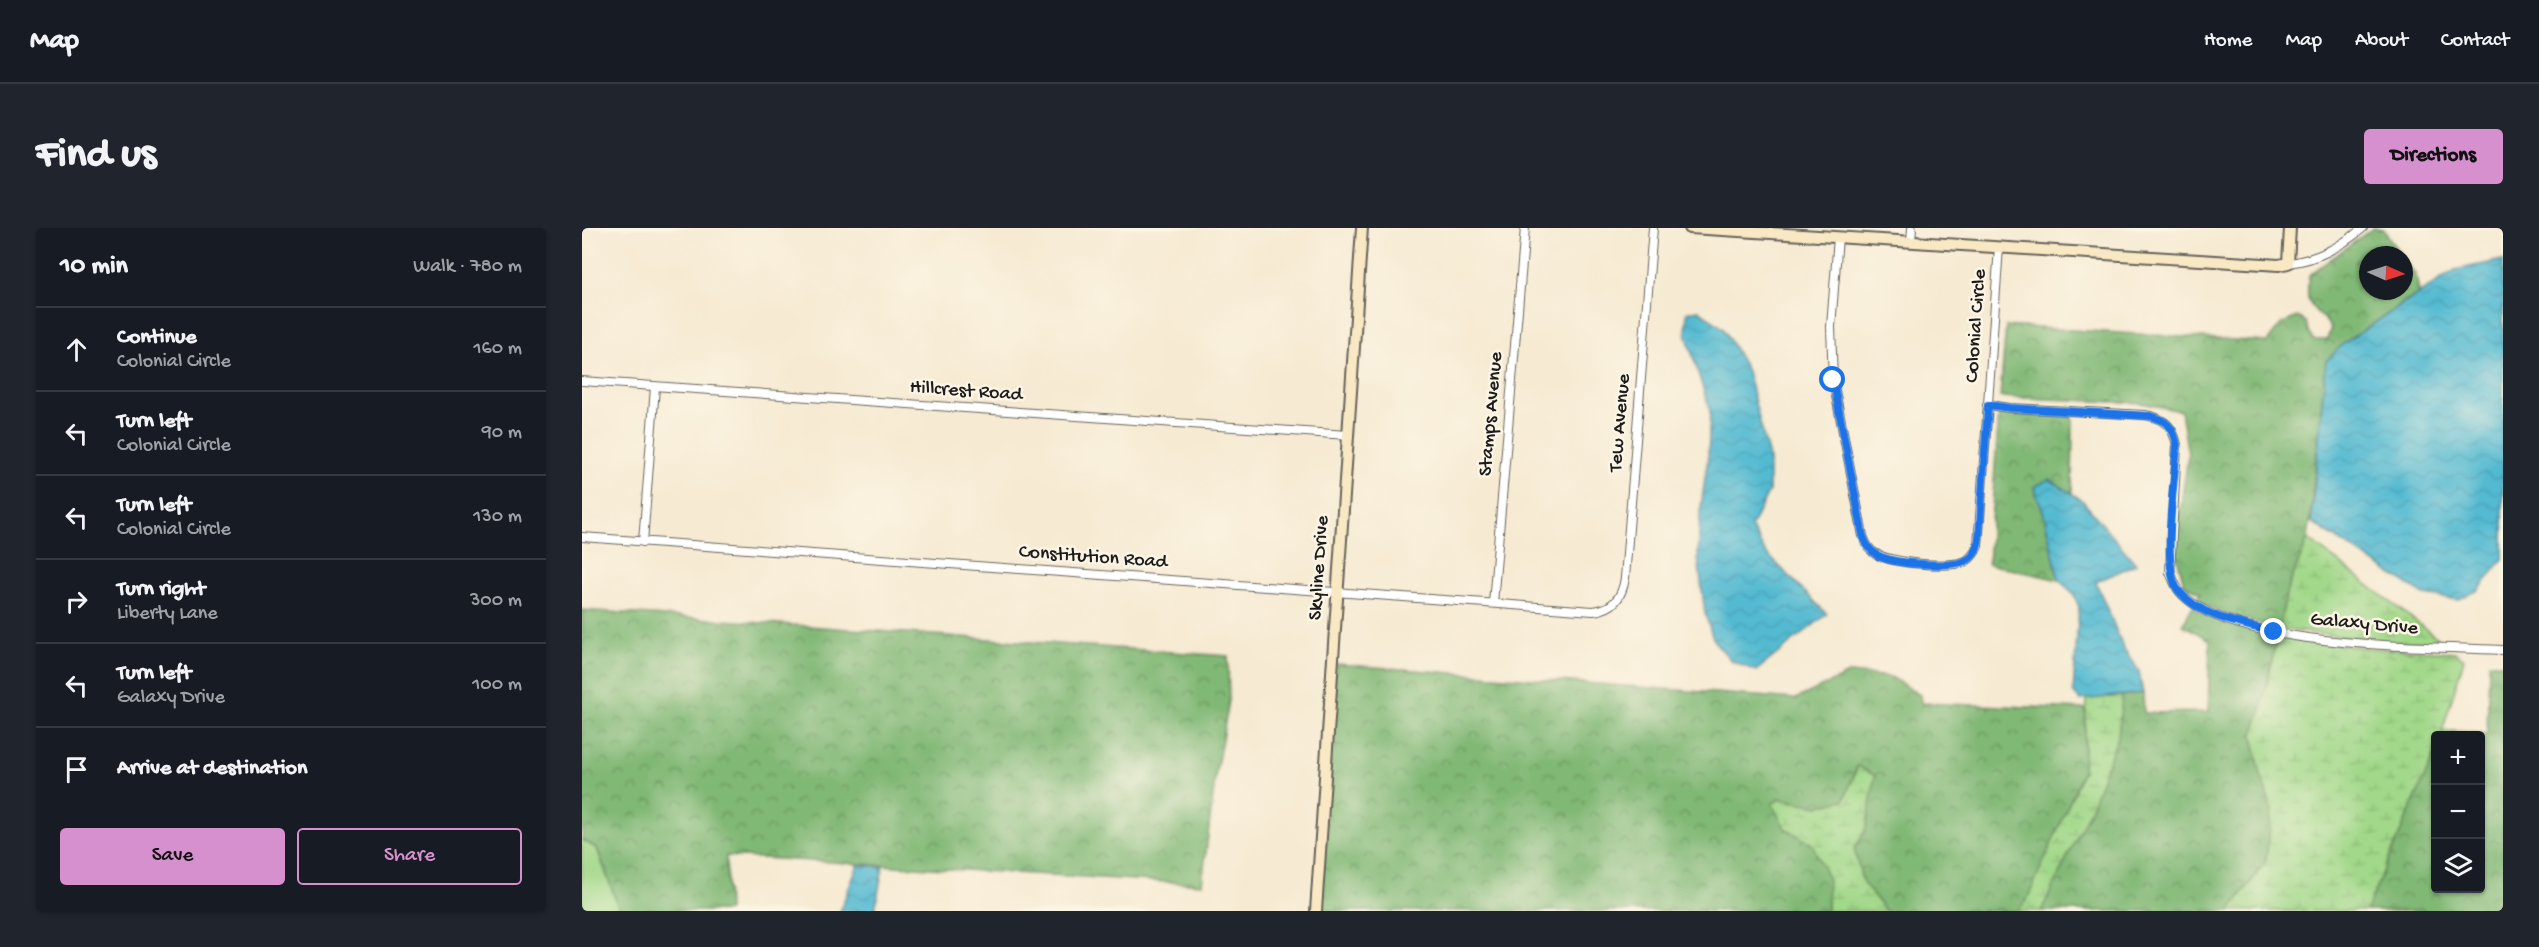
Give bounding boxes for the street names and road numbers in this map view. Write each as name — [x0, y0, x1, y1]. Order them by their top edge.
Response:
street label: Colonial Circle — [1962, 268, 1992, 384]
street label: Stamps Avenue — [1475, 350, 1509, 477]
street label: Tew Avenue — [1605, 372, 1637, 474]
street label: Hillcrest Road — [909, 377, 1025, 408]
street label: Skyline Drive — [1305, 514, 1335, 621]
street label: Constitution Road — [1018, 541, 1170, 575]
street label: Galaxy Drive — [2309, 609, 2419, 641]

